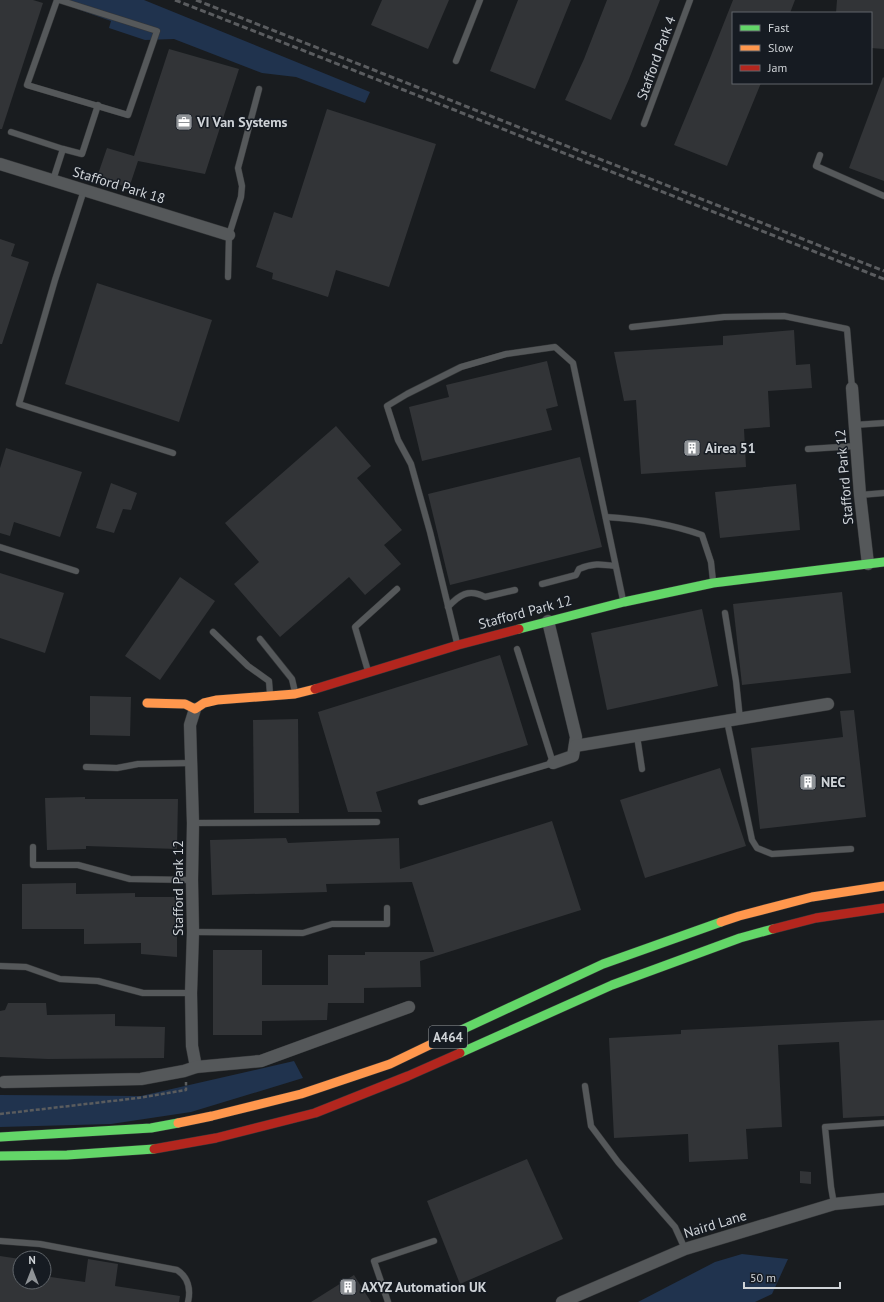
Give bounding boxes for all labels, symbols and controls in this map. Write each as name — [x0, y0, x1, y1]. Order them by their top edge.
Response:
legend — [732, 12, 872, 84]
street label: Stafford Park 4 — [632, 13, 680, 102]
text: Fast — [768, 20, 789, 35]
text: Slow — [768, 40, 793, 55]
text: Jam — [767, 60, 787, 75]
office icon: VI Van Systems — [174, 112, 194, 132]
place label: VI Van Systems — [196, 113, 288, 131]
street label: Stafford Park 18 — [71, 162, 167, 208]
street label: Stafford Park 12 — [831, 429, 857, 525]
building icon: Airea 51 — [682, 438, 702, 458]
place label: Airea 51 — [705, 439, 756, 457]
street label: Stafford Park 12 — [476, 591, 574, 633]
building icon: NEC — [798, 772, 818, 792]
place label: NEC — [821, 773, 846, 791]
street label: Stafford Park 12 — [169, 840, 187, 936]
road number: A464 — [429, 1026, 467, 1048]
street label: Naird Lane — [681, 1206, 749, 1242]
north arrow — [12, 1250, 52, 1290]
text: N — [28, 1253, 36, 1267]
scale bar — [744, 1264, 840, 1290]
text: 50 m — [750, 1270, 776, 1285]
building icon: AXYZ Automation UK — [338, 1277, 358, 1297]
place label: AXYZ Automation UK — [361, 1278, 487, 1296]

